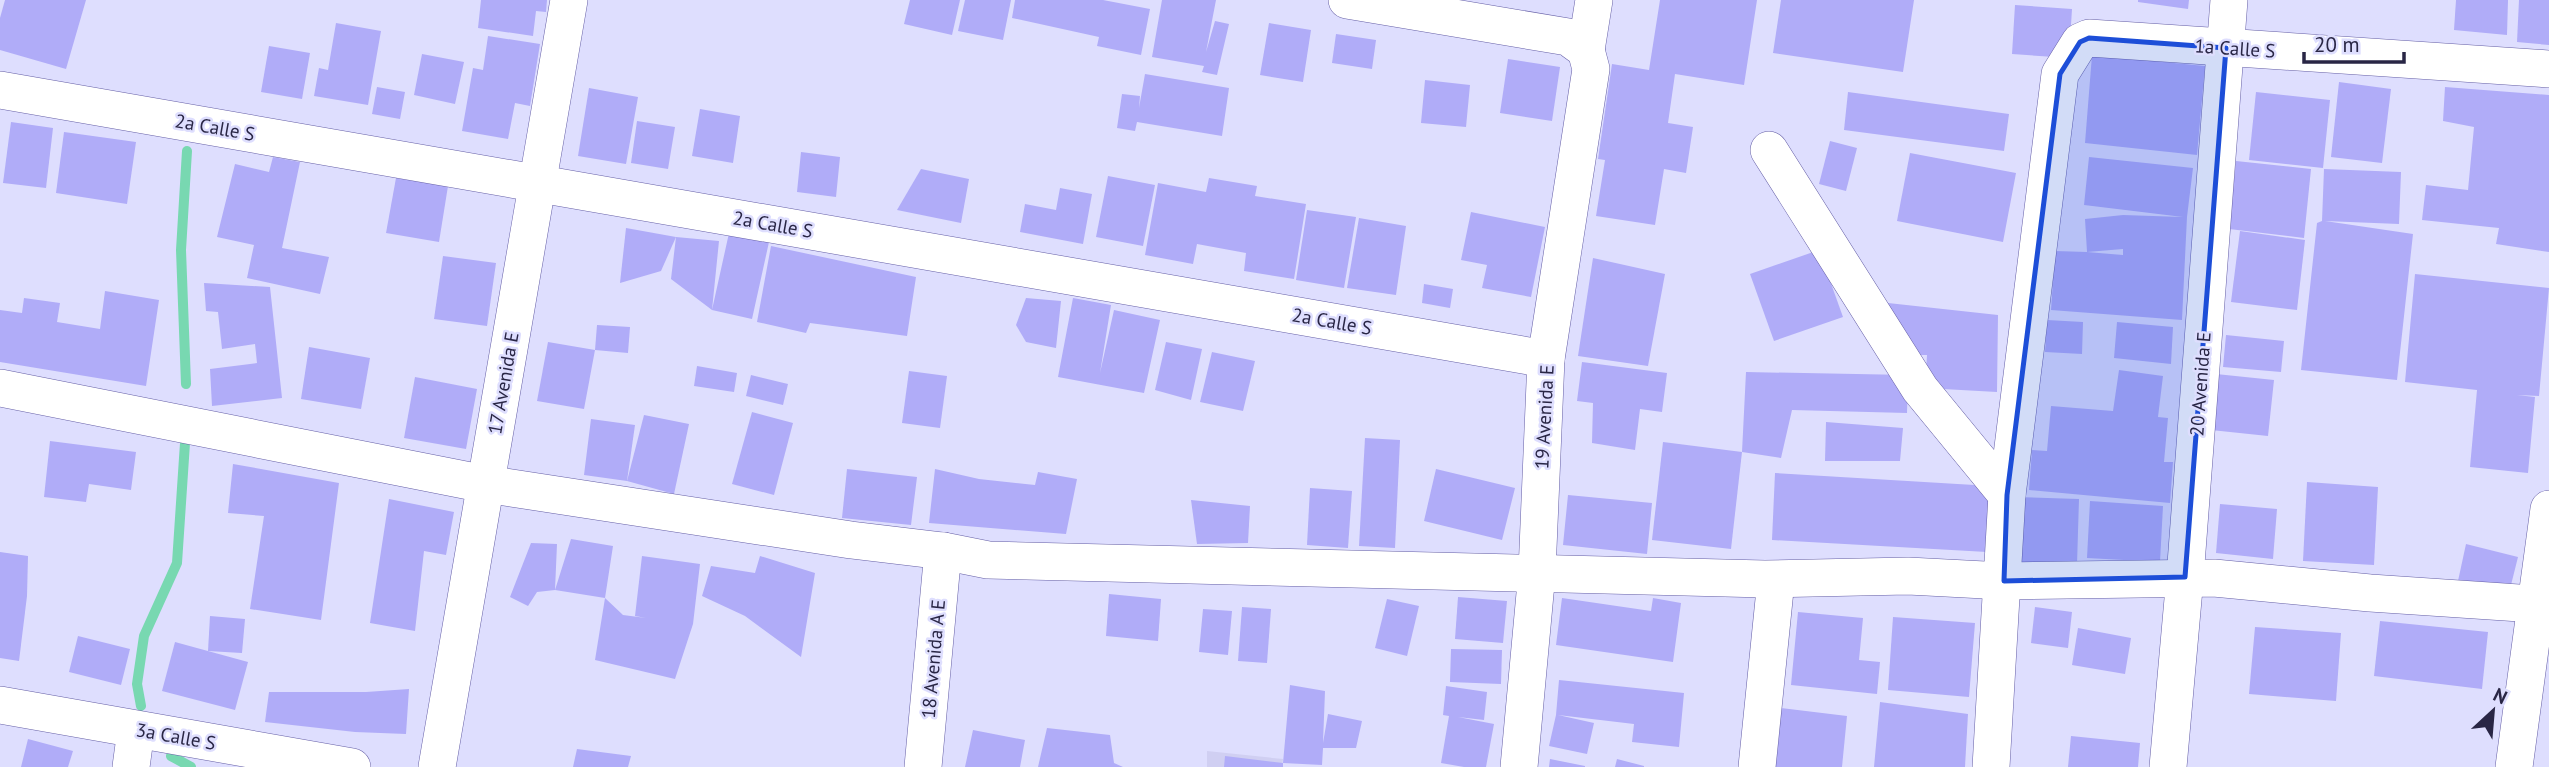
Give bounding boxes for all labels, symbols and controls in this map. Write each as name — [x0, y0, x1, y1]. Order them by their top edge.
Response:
scale bar — [2304, 21, 2404, 65]
text: 20 m — [2314, 31, 2360, 58]
street label: 1a Calle S — [2194, 33, 2276, 63]
street label: 2a Calle S — [173, 108, 257, 146]
street label: 2a Calle S — [731, 205, 815, 243]
street label: 2a Calle S — [1290, 302, 1374, 340]
street label: 17 Avenida E — [482, 330, 524, 436]
street label: 20 Avenida E — [2184, 331, 2216, 437]
street label: 19 Avenida E — [1529, 364, 1559, 470]
street label: 18 Avenida A E — [916, 598, 950, 720]
north arrow — [2458, 676, 2528, 746]
text: N — [2490, 682, 2511, 709]
street label: 3a Calle S — [134, 717, 218, 755]

